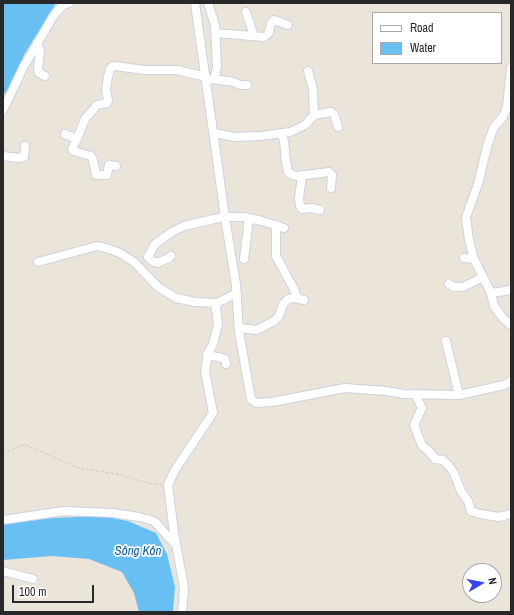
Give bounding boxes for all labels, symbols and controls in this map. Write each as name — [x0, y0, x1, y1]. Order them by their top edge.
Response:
legend — [372, 12, 502, 64]
text: Road — [410, 20, 434, 36]
text: Water — [410, 40, 436, 56]
water label: Sông Kôn — [115, 544, 161, 560]
north arrow — [462, 563, 502, 603]
scale bar — [14, 577, 96, 603]
text: N — [485, 577, 500, 586]
text: 100 m — [19, 584, 46, 600]

